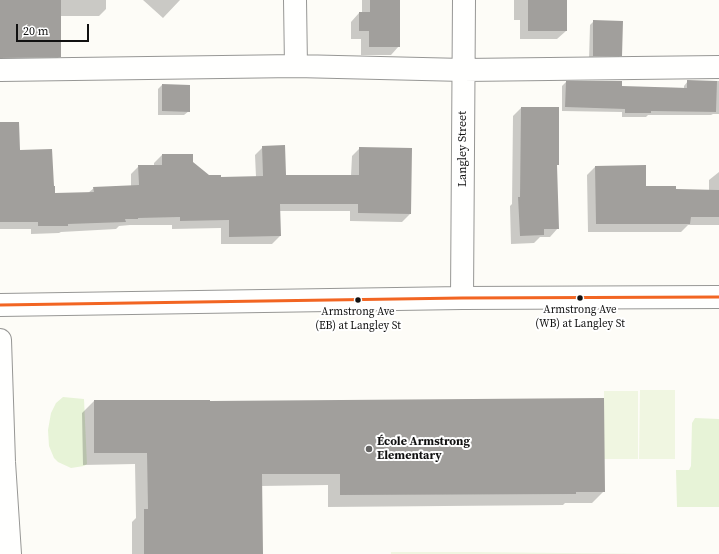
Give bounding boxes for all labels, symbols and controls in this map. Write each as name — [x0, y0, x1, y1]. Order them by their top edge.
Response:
scale bar — [18, 16, 91, 42]
text: 20 m — [23, 23, 49, 39]
street label: Langley Street — [456, 111, 470, 187]
marker: Armstrong Ave (WB) at Langley St — [575, 293, 585, 303]
marker: Armstrong Ave (EB) at Langley St — [353, 295, 363, 305]
place label: Armstrong Ave (WB) at Langley St — [535, 303, 625, 329]
place label: Armstrong Ave (EB) at Langley St — [315, 305, 401, 331]
place label: École Armstrong Elementary — [377, 435, 470, 463]
marker: École Armstrong Elementary — [364, 444, 374, 454]

